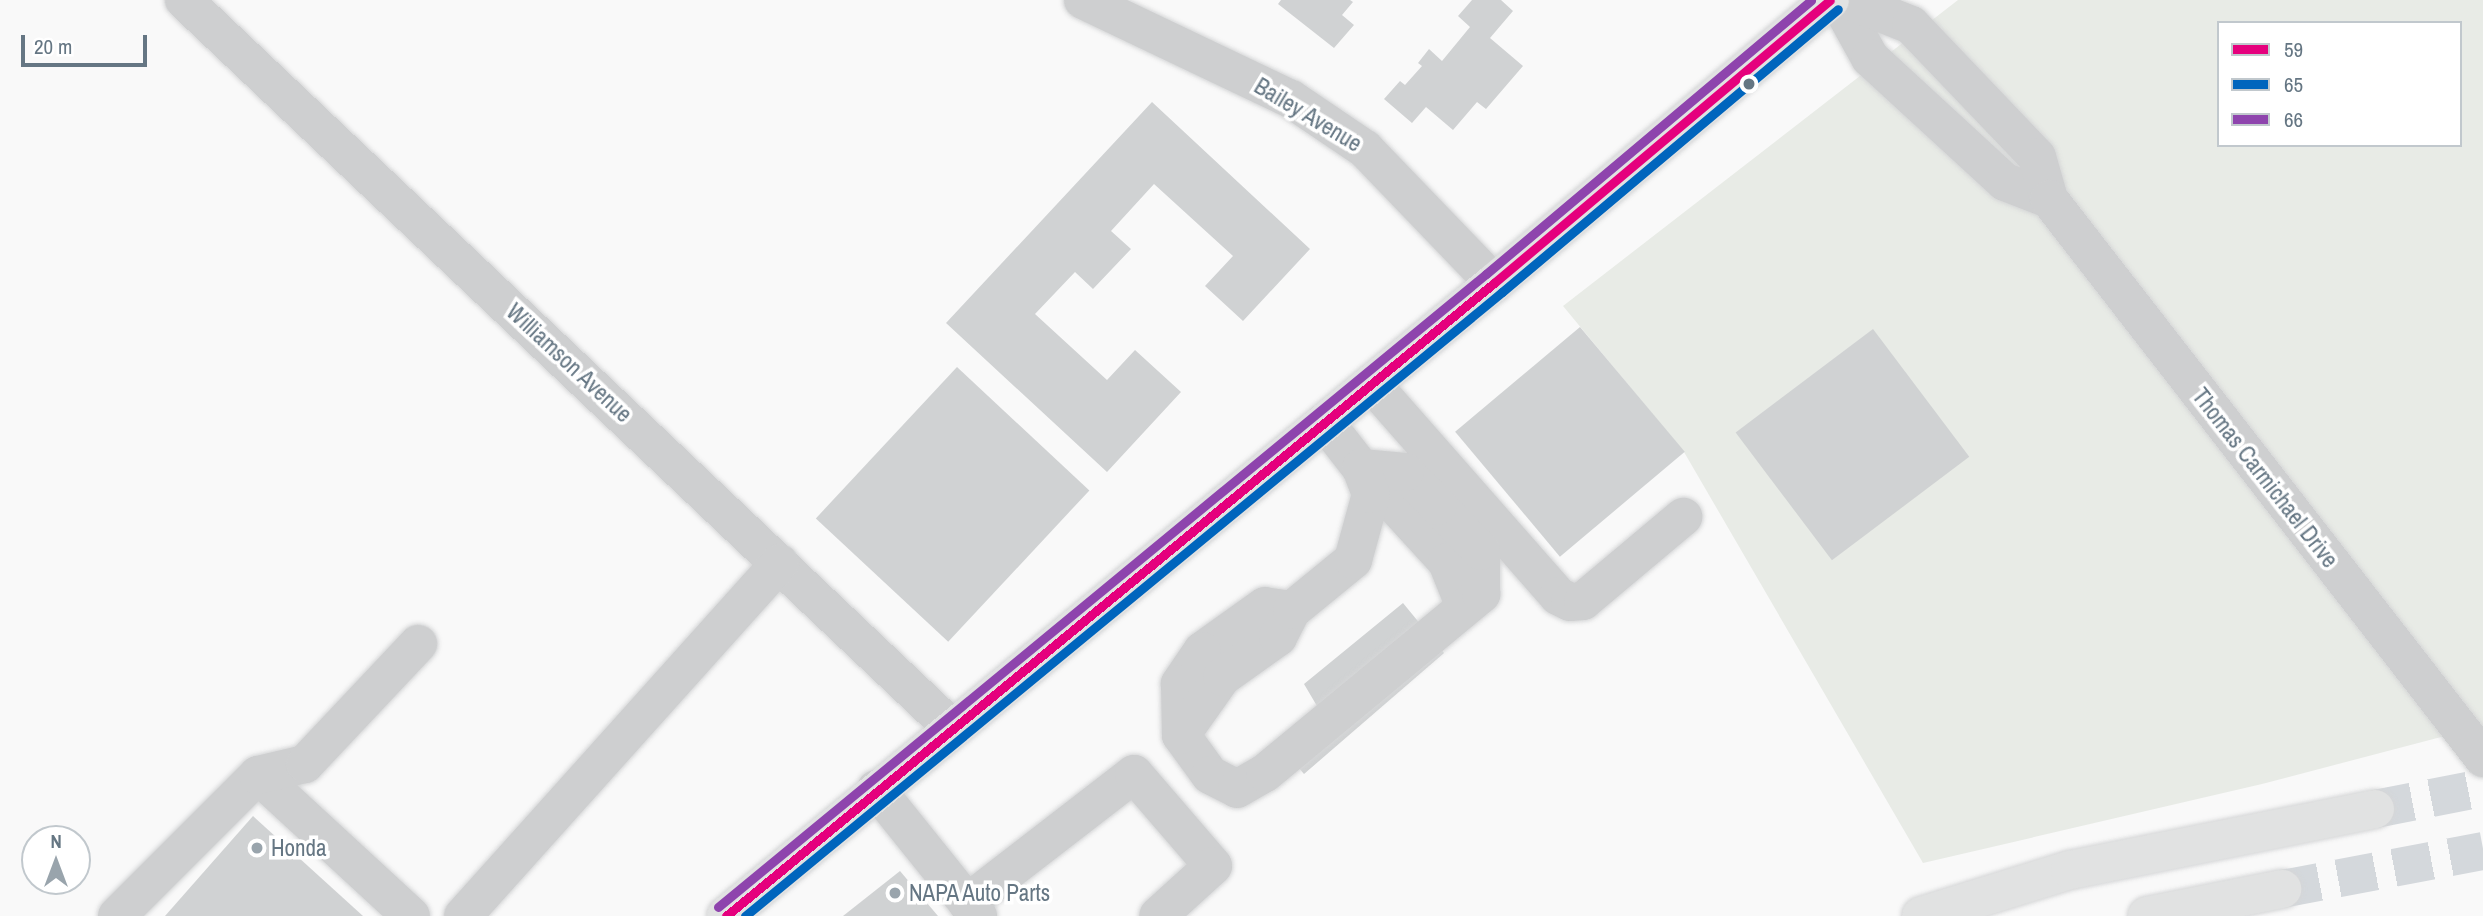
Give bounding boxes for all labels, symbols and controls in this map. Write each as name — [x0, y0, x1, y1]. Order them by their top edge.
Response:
scale bar — [24, 21, 150, 65]
legend — [2217, 21, 2462, 147]
text: 20 m — [34, 32, 72, 61]
text: 59 — [2284, 35, 2303, 64]
text: 65 — [2284, 70, 2303, 99]
street label: Bailey Avenue — [1249, 72, 1367, 158]
unlabelled marker — [1742, 77, 1756, 91]
text: 66 — [2284, 105, 2303, 134]
street label: Williamson Avenue — [500, 298, 638, 428]
street label: Thomas Carmichael Drive — [2186, 383, 2344, 573]
north arrow — [21, 825, 91, 895]
text: N — [50, 828, 62, 854]
place label: Honda — [271, 834, 327, 862]
marker: Honda — [249, 840, 265, 856]
place label: NAPA Auto Parts — [909, 879, 1052, 907]
marker: NAPA Auto Parts — [887, 885, 903, 901]

